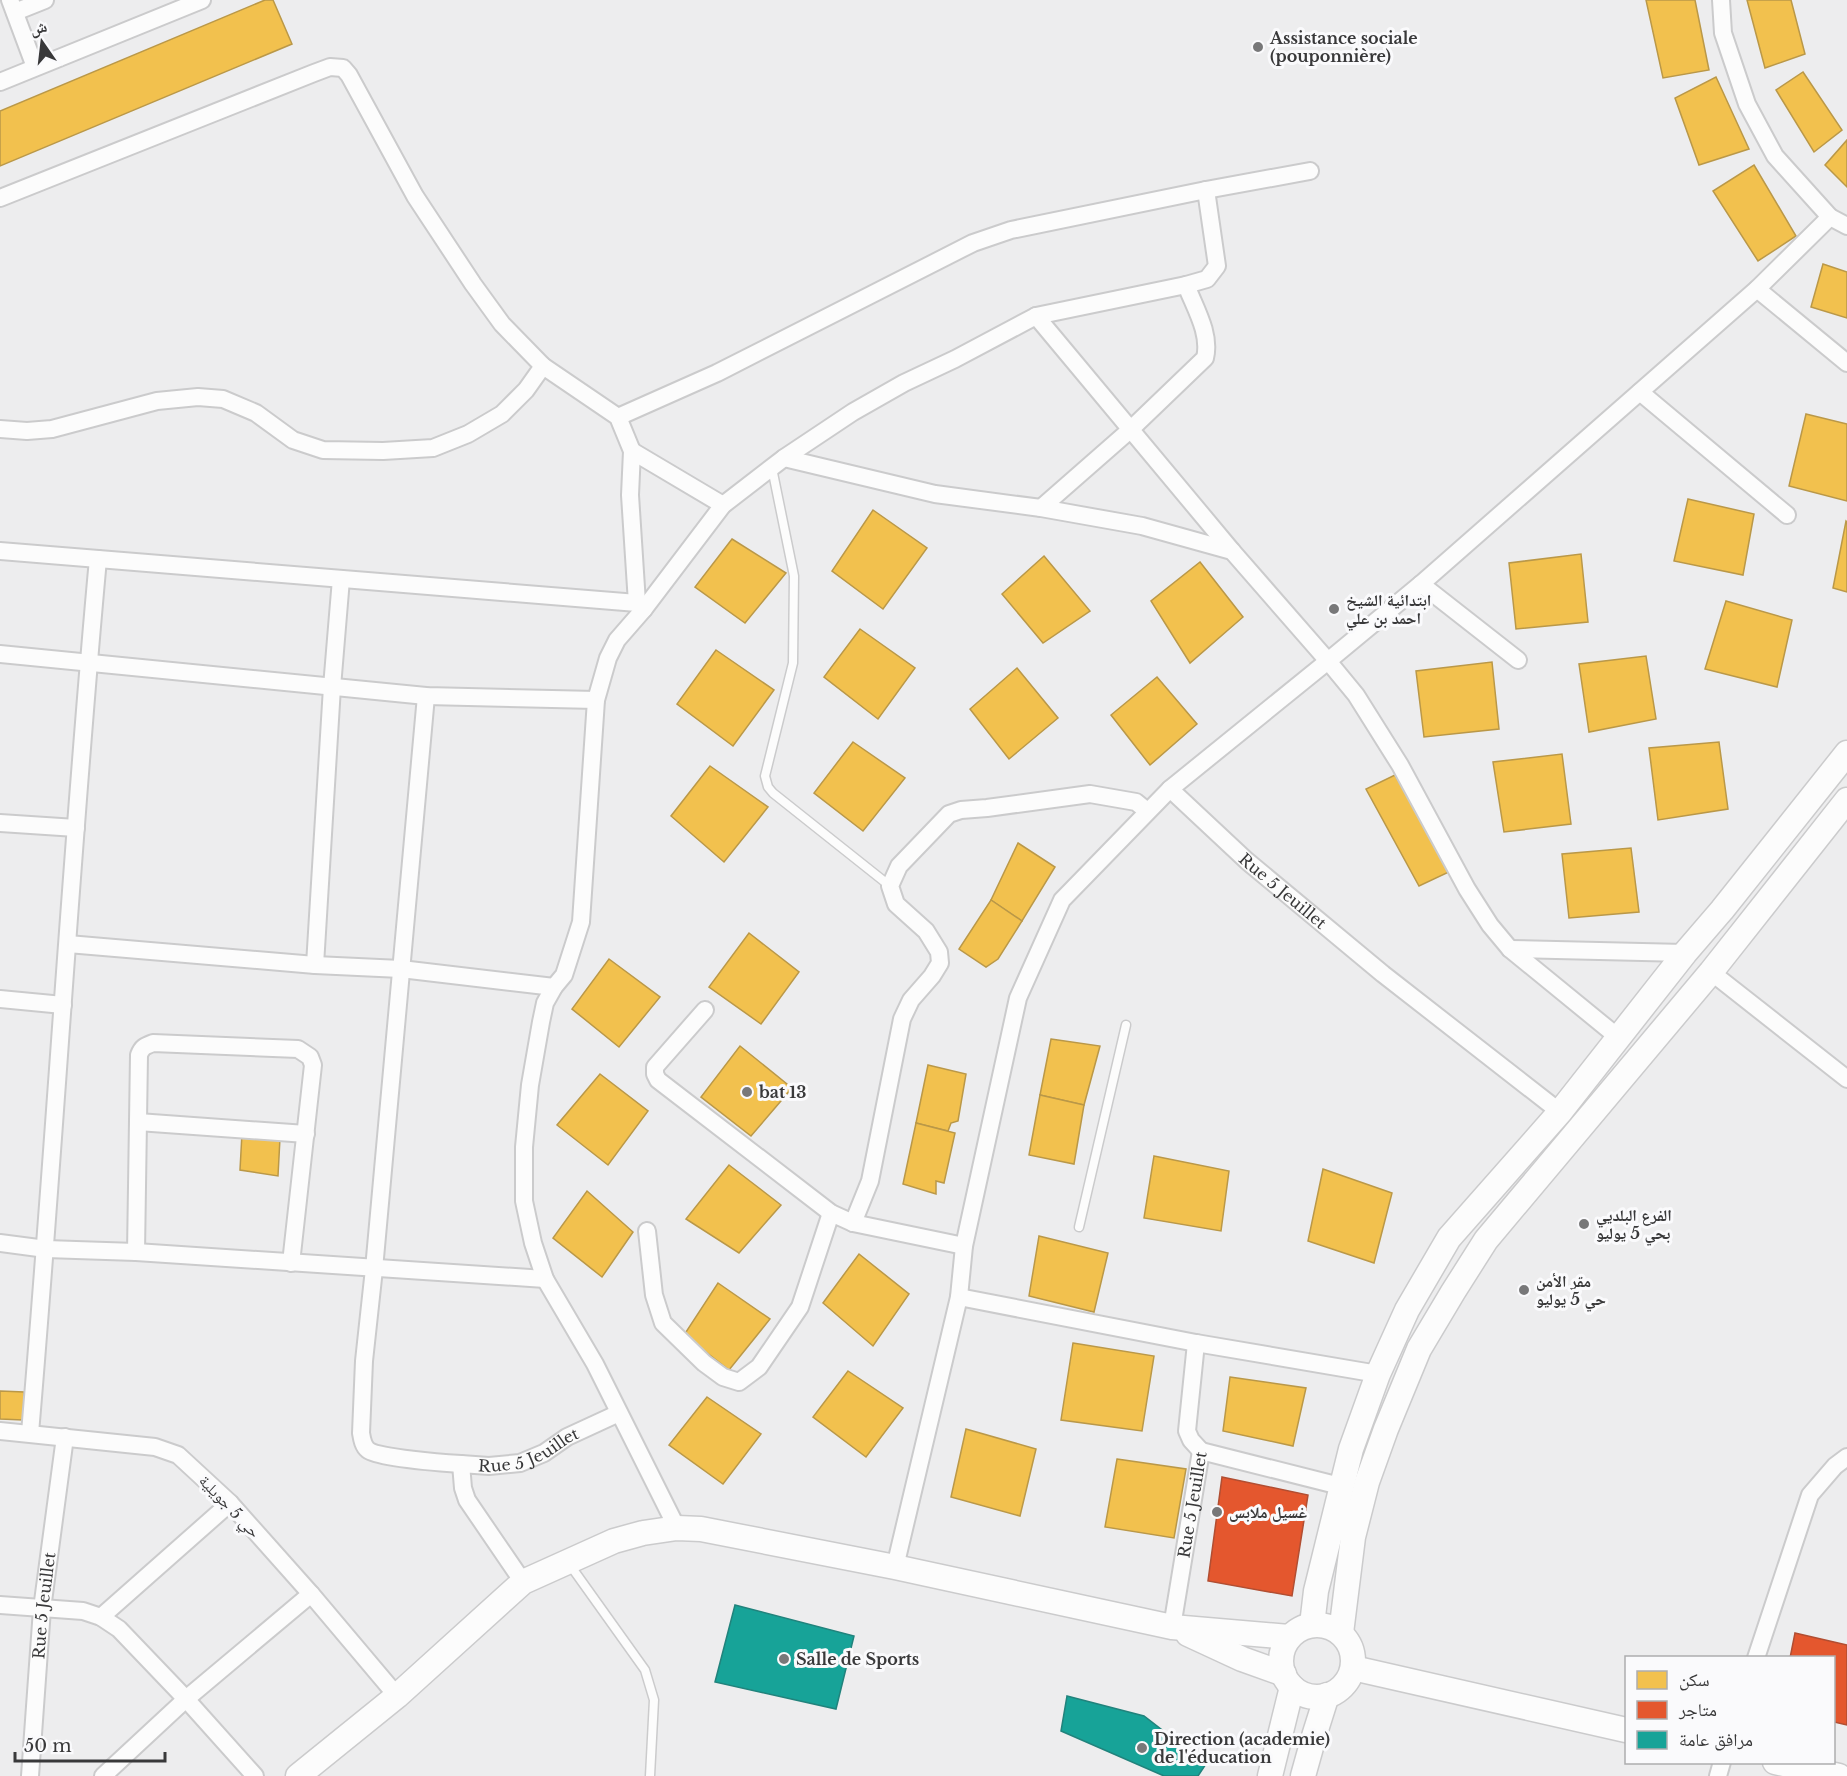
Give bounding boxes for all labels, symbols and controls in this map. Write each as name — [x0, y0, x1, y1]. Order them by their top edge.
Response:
north arrow — [12, 12, 72, 72]
text: ش — [28, 16, 49, 39]
place label: Assistance sociale (pouponnière) — [1269, 28, 1418, 66]
marker: Assistance sociale (pouponnière) — [1251, 40, 1265, 54]
place label: ابتدائية الشيخ احمد بن علي — [1346, 590, 1431, 631]
marker: ابتدائية الشيخ احمد بن علي — [1327, 602, 1341, 616]
street label: Rue 5 Jeuillet — [1235, 849, 1331, 933]
place label: bat 13 — [758, 1082, 807, 1102]
marker: bat 13 — [740, 1085, 754, 1099]
place label: الفرع البلديي بحي 5 يوليو — [1596, 1205, 1672, 1246]
marker: الفرع البلديي بحي 5 يوليو — [1577, 1217, 1591, 1231]
place label: مقر الأمن حي 5 يوليو — [1536, 1271, 1606, 1312]
marker: مقر الأمن حي 5 يوليو — [1517, 1283, 1531, 1297]
street label: Rue 5 Jeuillet — [477, 1423, 582, 1476]
street label: Rue 5 Jeuillet — [1174, 1450, 1211, 1559]
street label: حي 5 جويلية — [193, 1470, 265, 1544]
place label: غسيل ملابس — [1229, 1502, 1307, 1522]
marker: غسيل ملابس — [1210, 1505, 1224, 1519]
street label: Rue 5 Jeuillet — [28, 1551, 60, 1660]
place label: Salle de Sports — [796, 1649, 919, 1669]
marker: Salle de Sports — [777, 1652, 791, 1666]
legend — [1625, 1656, 1835, 1764]
text: سكن — [1679, 1669, 1710, 1691]
text: متاجر — [1678, 1699, 1717, 1721]
scale bar — [15, 1725, 165, 1763]
place label: Direction (academie) de l'éducation — [1154, 1729, 1330, 1767]
text: مرافق عامة — [1679, 1729, 1753, 1751]
text: 50 m — [24, 1735, 72, 1757]
marker: Direction (academie) de l'éducation — [1135, 1741, 1149, 1755]

